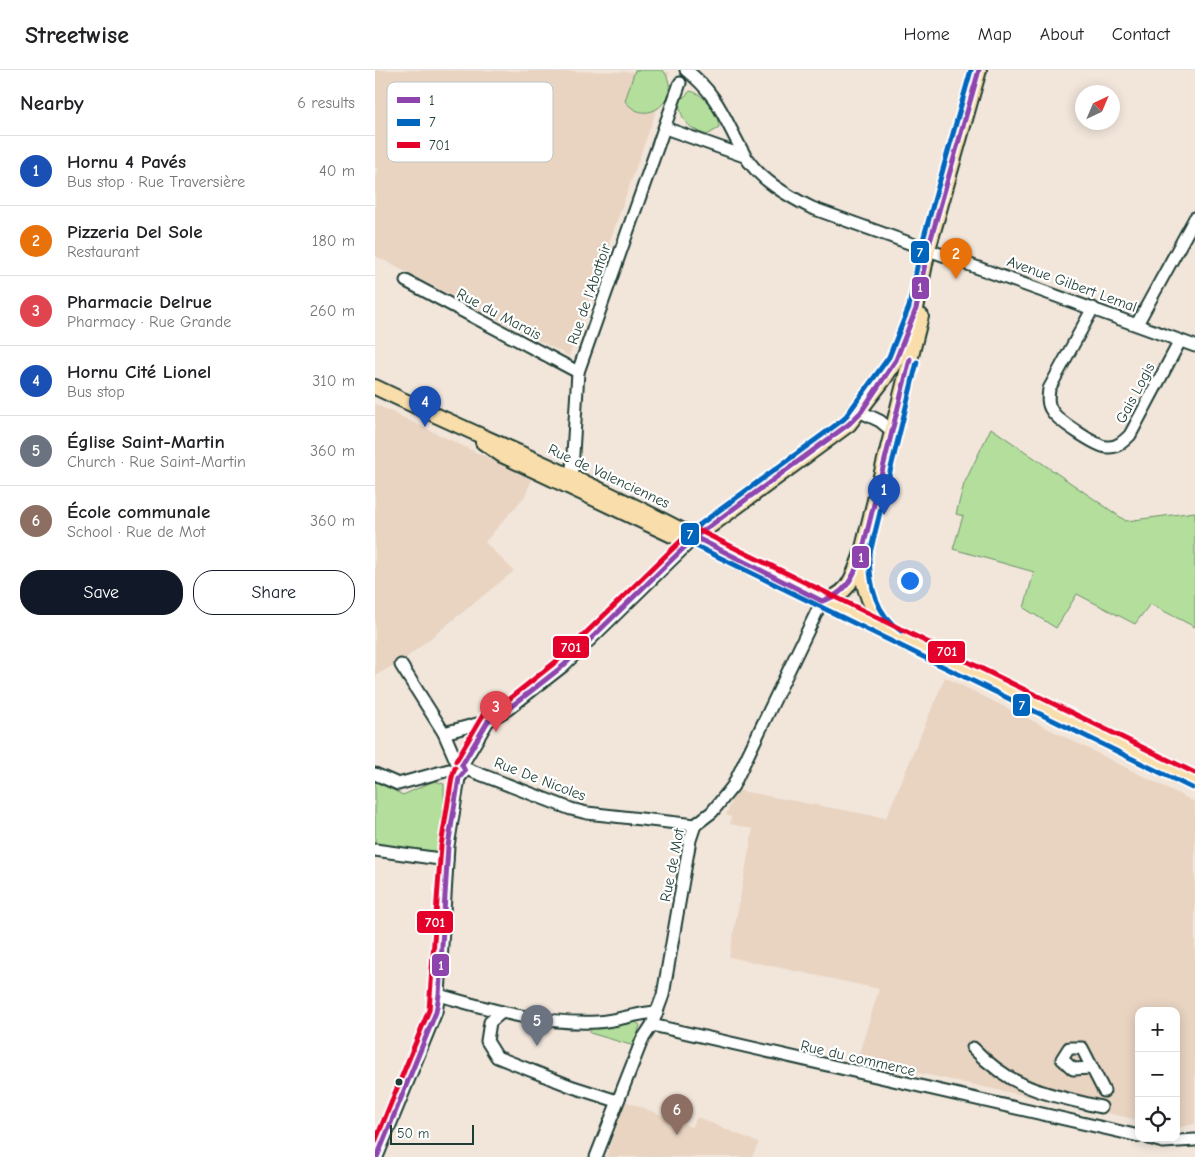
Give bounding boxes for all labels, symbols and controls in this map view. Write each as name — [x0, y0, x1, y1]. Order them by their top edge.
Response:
text: Streetwise — [25, 21, 129, 49]
text: Home — [903, 24, 950, 45]
text: Map — [978, 24, 1012, 45]
text: About — [1040, 24, 1084, 45]
text: Contact — [1112, 24, 1170, 45]
legend — [387, 82, 553, 162]
north arrow — [1075, 85, 1120, 130]
text: Nearby — [20, 91, 84, 115]
text: 1 — [429, 92, 435, 109]
text: 6 results — [297, 94, 355, 112]
text: 7 — [429, 114, 436, 131]
text: 701 — [429, 137, 450, 154]
text: Hornu 4 Pavés — [67, 151, 186, 173]
text: 1 — [33, 162, 39, 180]
text: 40 m — [319, 162, 355, 180]
text: Bus stop · Rue Traversière — [67, 173, 245, 191]
text: Pizzeria Del Sole — [67, 221, 203, 243]
text: 2 — [32, 232, 40, 250]
text: 180 m — [312, 232, 355, 250]
pin: 2 — [940, 238, 972, 279]
line badge: 7 — [910, 240, 930, 264]
street label: Rue de l'Abattoir — [563, 241, 615, 347]
text: Restaurant — [67, 243, 139, 261]
text: 7 — [917, 244, 924, 261]
street label: Avenue Gilbert Lemal — [1005, 252, 1139, 316]
line badge: 1 — [911, 276, 930, 300]
text: 1 — [917, 279, 923, 296]
street label: Rue du Marais — [454, 284, 544, 344]
text: Pharmacie Delrue — [67, 291, 212, 313]
text: 3 — [32, 302, 40, 320]
text: 260 m — [310, 302, 355, 320]
text: Pharmacy · Rue Grande — [67, 313, 231, 331]
street label: Gais Logis — [1112, 360, 1158, 426]
text: Hornu Cité Lionel — [67, 361, 211, 383]
text: 4 — [32, 372, 40, 390]
text: 310 m — [312, 372, 355, 390]
text: Bus stop — [67, 383, 125, 401]
pin: 4 — [409, 386, 441, 427]
text: Église Saint-Martin — [67, 431, 225, 453]
street label: Rue de Valenciennes — [545, 440, 673, 512]
text: 5 — [32, 442, 40, 460]
text: 360 m — [310, 442, 355, 460]
text: Church · Rue Saint-Martin — [67, 453, 246, 471]
pin: 1 — [868, 474, 900, 515]
text: École communale — [67, 501, 210, 523]
text: 6 — [32, 512, 40, 530]
text: 360 m — [310, 512, 355, 530]
line badge: 7 — [680, 522, 700, 546]
text: School · Rue de Mot — [67, 523, 205, 541]
text: 7 — [687, 526, 694, 543]
line badge: 1 — [851, 545, 870, 569]
text: 1 — [858, 549, 864, 566]
your location — [897, 568, 923, 594]
button: Save — [20, 570, 183, 615]
button: Share — [193, 570, 355, 615]
line badge: 701 — [552, 635, 590, 659]
text: 701 — [561, 639, 581, 656]
line badge: 701 — [927, 640, 966, 664]
text: 701 — [937, 643, 957, 660]
pin: 3 — [480, 691, 512, 732]
line badge: 7 — [1012, 693, 1031, 717]
text: 7 — [1019, 697, 1026, 714]
street label: Rue De Nicoles — [492, 753, 588, 805]
street label: Rue de Mot — [656, 826, 688, 903]
line badge: 701 — [416, 910, 454, 934]
text: 701 — [425, 914, 445, 931]
line badge: 1 — [431, 953, 450, 977]
text: 1 — [438, 957, 444, 974]
pin: 5 — [521, 1005, 553, 1046]
map controls — [1135, 1007, 1180, 1142]
button: + — [1135, 1007, 1180, 1052]
street label: Rue du commerce — [799, 1036, 918, 1080]
button: − — [1135, 1052, 1180, 1097]
unlabelled marker — [394, 1077, 404, 1087]
pin: 6 — [661, 1094, 693, 1135]
button: locate — [1135, 1097, 1180, 1142]
scale bar — [390, 1122, 474, 1145]
text: 50 m — [397, 1125, 429, 1142]

